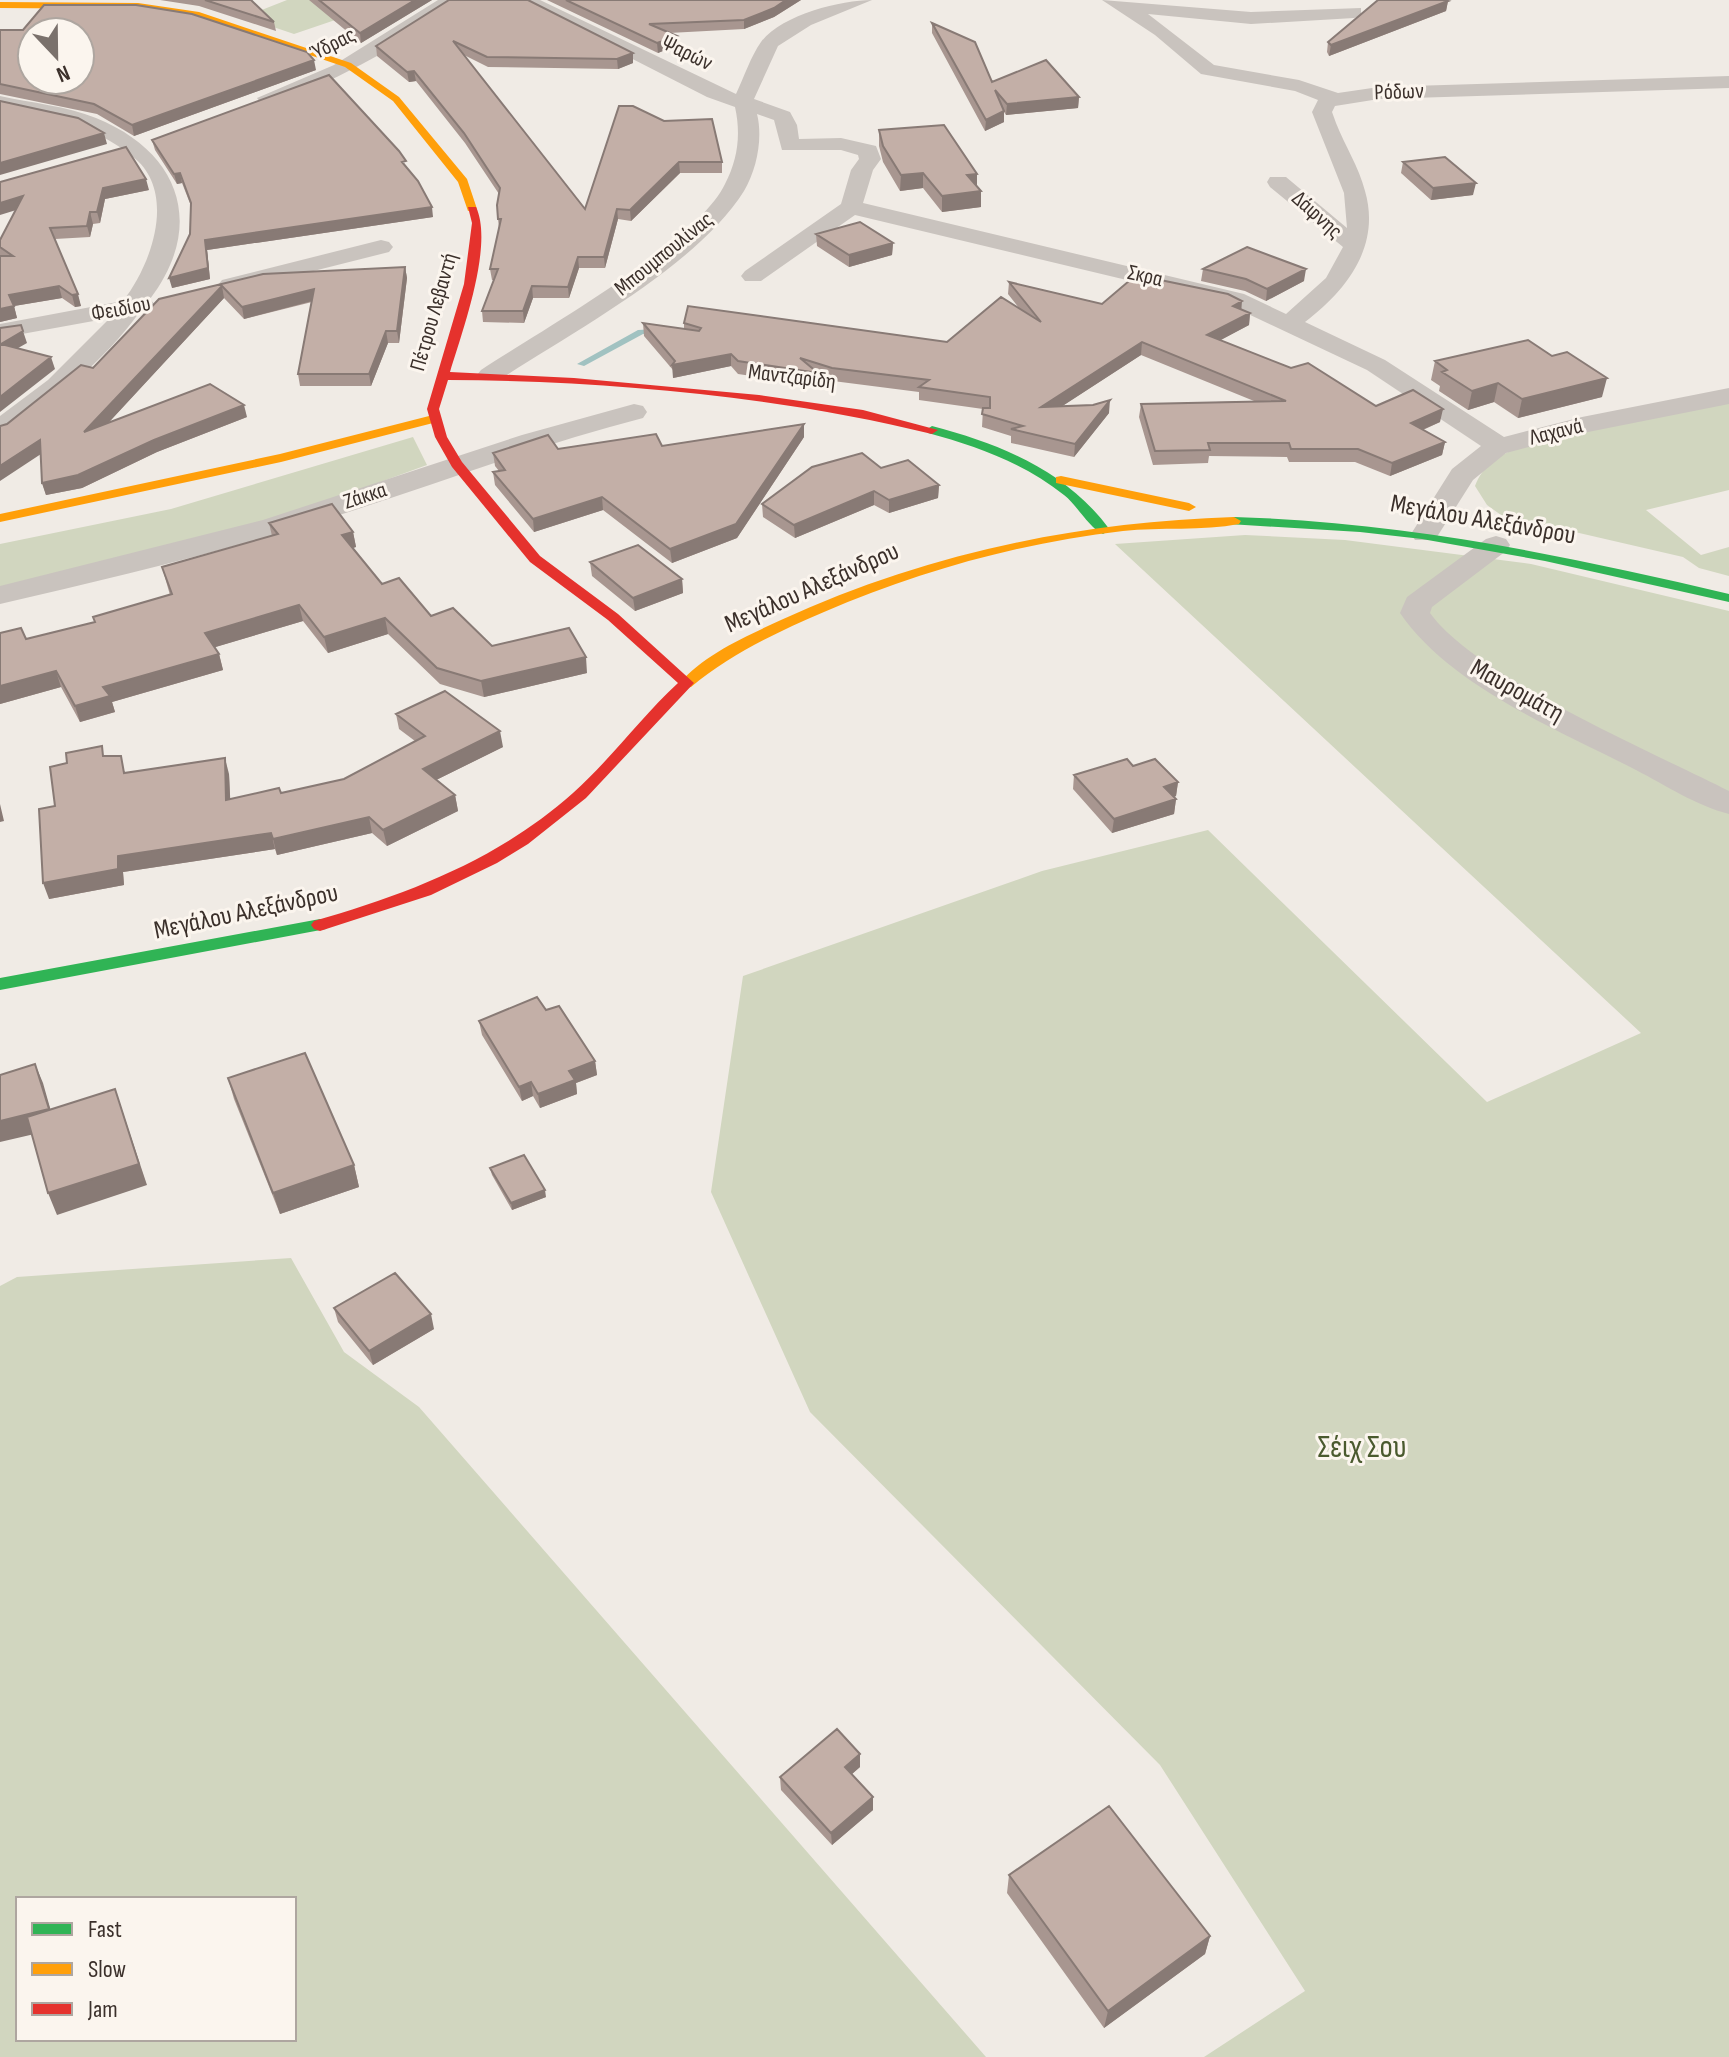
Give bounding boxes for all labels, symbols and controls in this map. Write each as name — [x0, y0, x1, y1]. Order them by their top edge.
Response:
north arrow — [16, 16, 96, 96]
street label: Ύδρας — [305, 21, 360, 67]
street label: Ψαρών — [657, 29, 717, 77]
text: N — [52, 58, 73, 88]
street label: Ρόδων — [1374, 78, 1424, 106]
street label: Δάφνης — [1286, 185, 1348, 245]
street label: Μπουμπουλίνας — [609, 206, 719, 302]
street label: Πέτρου Λεβαντή — [404, 250, 464, 374]
street label: Σκρα — [1125, 259, 1166, 293]
street label: Φειδίου — [89, 290, 153, 328]
street label: Μαντζαρίδη — [747, 358, 837, 396]
street label: Λαχανά — [1526, 412, 1586, 452]
street label: Ζάκκα — [340, 476, 391, 516]
street label: Μεγάλου Αλεξάνδρου — [1388, 488, 1578, 552]
street label: Μεγάλου Αλεξάνδρου — [720, 536, 904, 640]
street label: Μαυρομάτη — [1465, 653, 1569, 729]
street label: Μεγάλου Αλεξάνδρου — [151, 877, 341, 947]
park label: Σέιχ Σου — [1318, 1428, 1406, 1467]
legend — [16, 1897, 296, 2041]
text: Fast — [88, 1915, 122, 1944]
text: Slow — [88, 1955, 126, 1984]
text: Jam — [87, 1995, 118, 2024]

